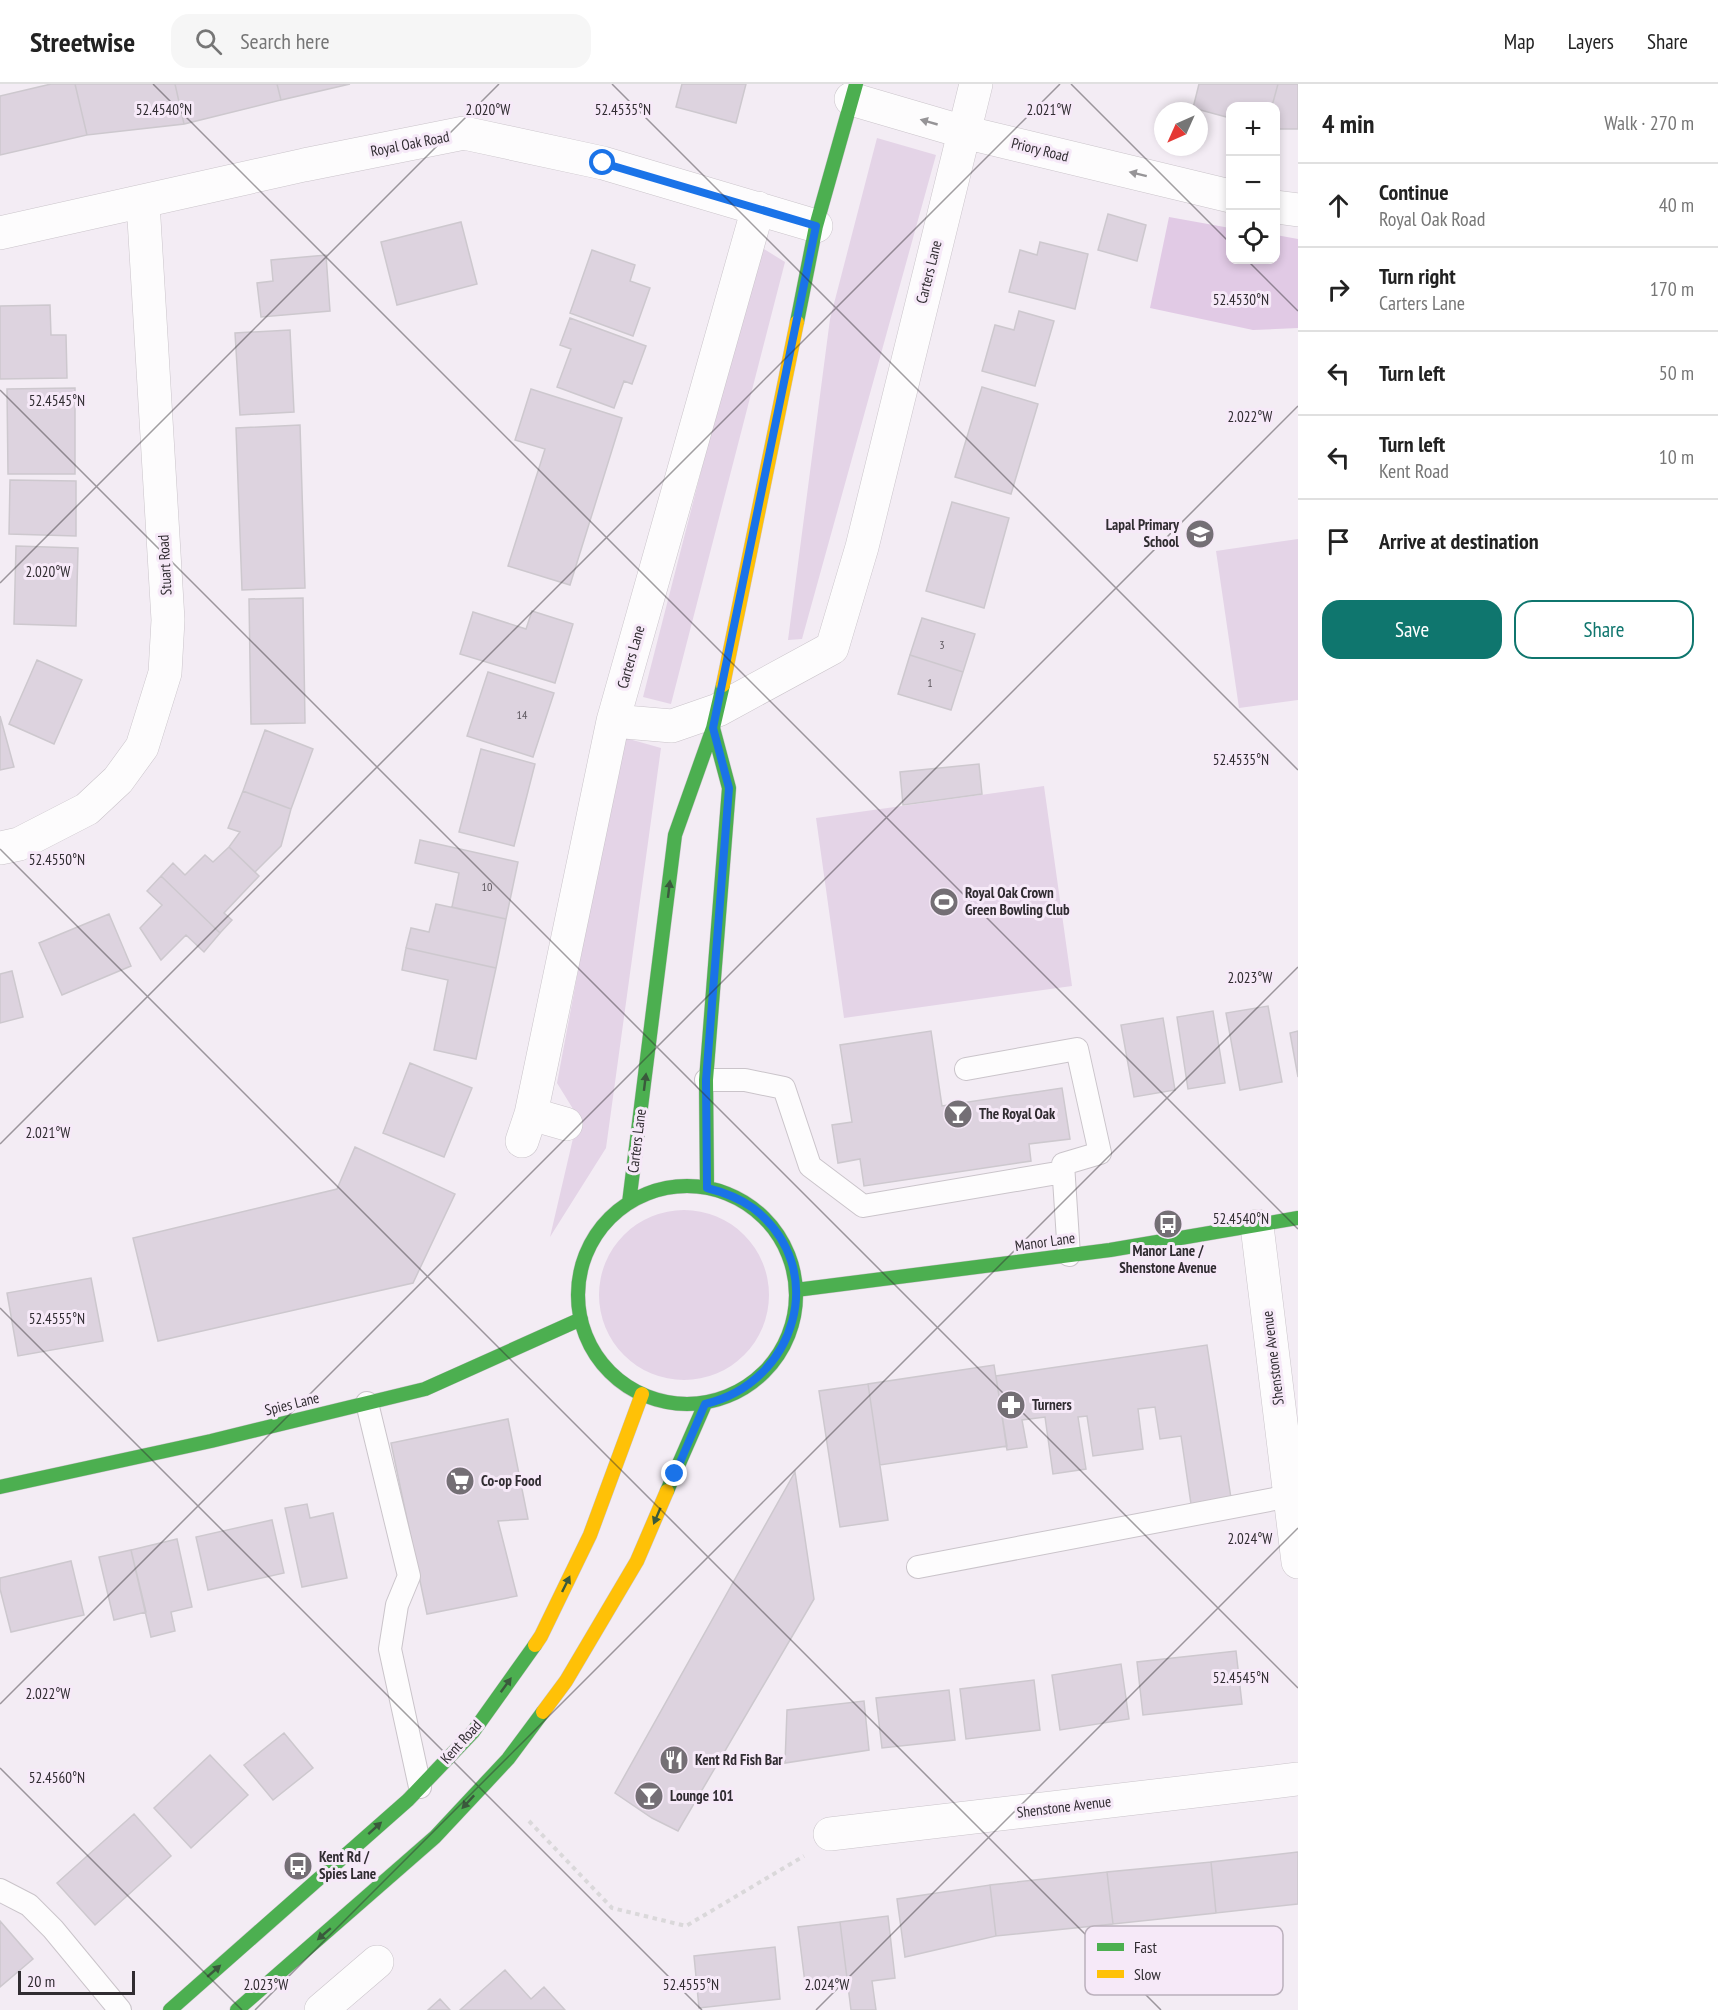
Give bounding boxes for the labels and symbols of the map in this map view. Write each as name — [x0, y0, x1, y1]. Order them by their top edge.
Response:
text: 52.4540°N — [136, 100, 192, 119]
text: 2.020°W — [466, 100, 510, 119]
text: 52.4535°N — [595, 100, 651, 119]
text: 2.021°W — [1027, 100, 1071, 119]
north arrow — [1154, 102, 1208, 156]
one-way arrow — [920, 117, 938, 126]
street label: Royal Oak Road — [369, 127, 451, 160]
street label: Priory Road — [1010, 133, 1071, 166]
route start — [589, 149, 615, 175]
one-way arrow — [1129, 169, 1148, 179]
street label: Carters Lane — [911, 238, 946, 305]
text: 52.4530°N — [1213, 290, 1269, 309]
text: 52.4545°N — [29, 391, 85, 410]
text: 2.022°W — [1228, 407, 1272, 426]
place label: Lapal Primary School — [1106, 515, 1180, 551]
school or university icon: Lapal Primary School — [1184, 518, 1216, 550]
street label: Stuart Road — [153, 534, 176, 596]
text: 2.020°W — [26, 562, 70, 581]
street label: Carters Lane — [612, 623, 649, 690]
house number: 3 — [939, 637, 945, 652]
house number: 1 — [927, 675, 933, 690]
house number: 14 — [517, 707, 528, 722]
text: 52.4535°N — [1213, 750, 1269, 769]
text: 52.4550°N — [29, 850, 85, 869]
house number: 10 — [482, 879, 492, 894]
one-way arrow — [664, 879, 673, 898]
place label: Royal Oak Crown Green Bowling Club — [965, 883, 1070, 919]
sports icon: Royal Oak Crown Green Bowling Club — [928, 886, 960, 918]
text: 2.023°W — [1228, 968, 1272, 987]
one-way arrow — [640, 1073, 649, 1092]
bar icon: The Royal Oak — [942, 1098, 974, 1130]
place label: The Royal Oak — [979, 1104, 1056, 1123]
street label: Carters Lane — [623, 1108, 650, 1174]
text: 2.021°W — [26, 1123, 70, 1142]
bus stop icon: Manor Lane / Shenstone Avenue — [1152, 1208, 1184, 1240]
text: 52.4540°N — [1213, 1209, 1269, 1228]
street label: Manor Lane — [1014, 1228, 1076, 1255]
place label: Manor Lane / Shenstone Avenue — [1119, 1241, 1217, 1277]
text: 52.4555°N — [29, 1309, 85, 1328]
street label: Shenstone Avenue — [1257, 1310, 1288, 1406]
street label: Spies Lane — [263, 1388, 321, 1419]
pharmacy icon: Turners — [995, 1389, 1027, 1421]
place label: Turners — [1032, 1395, 1072, 1414]
route end — [661, 1460, 687, 1486]
supermarket icon: Co-op Food — [444, 1465, 476, 1497]
place label: Co-op Food — [481, 1471, 542, 1490]
one-way arrow — [652, 1507, 661, 1525]
text: 2.024°W — [1228, 1529, 1272, 1548]
one-way arrow — [562, 1575, 571, 1592]
text: 52.4545°N — [1213, 1668, 1269, 1687]
one-way arrow — [500, 1677, 512, 1692]
text: 2.022°W — [26, 1684, 70, 1703]
street label: Kent Road — [436, 1716, 485, 1768]
restaurant icon: Kent Rd Fish Bar — [658, 1744, 690, 1776]
place label: Kent Rd Fish Bar — [695, 1750, 783, 1769]
text: 52.4560°N — [29, 1768, 85, 1787]
bar icon: Lounge 101 — [633, 1780, 665, 1812]
place label: Lounge 101 — [670, 1786, 734, 1805]
street label: Shenstone Avenue — [1016, 1791, 1112, 1822]
one-way arrow — [461, 1794, 475, 1808]
one-way arrow — [368, 1821, 383, 1835]
place label: Kent Rd / Spies Lane — [319, 1847, 376, 1883]
bus stop icon: Kent Rd / Spies Lane — [282, 1850, 314, 1882]
legend — [1085, 1926, 1283, 1995]
one-way arrow — [317, 1927, 332, 1940]
text: Fast — [1134, 1937, 1157, 1957]
text: Slow — [1134, 1964, 1161, 1984]
one-way arrow — [206, 1965, 222, 1978]
scale bar — [18, 1968, 135, 1996]
text: 2.023°W — [244, 1975, 288, 1994]
text: 52.4555°N — [663, 1975, 719, 1994]
text: 2.024°W — [805, 1975, 849, 1994]

